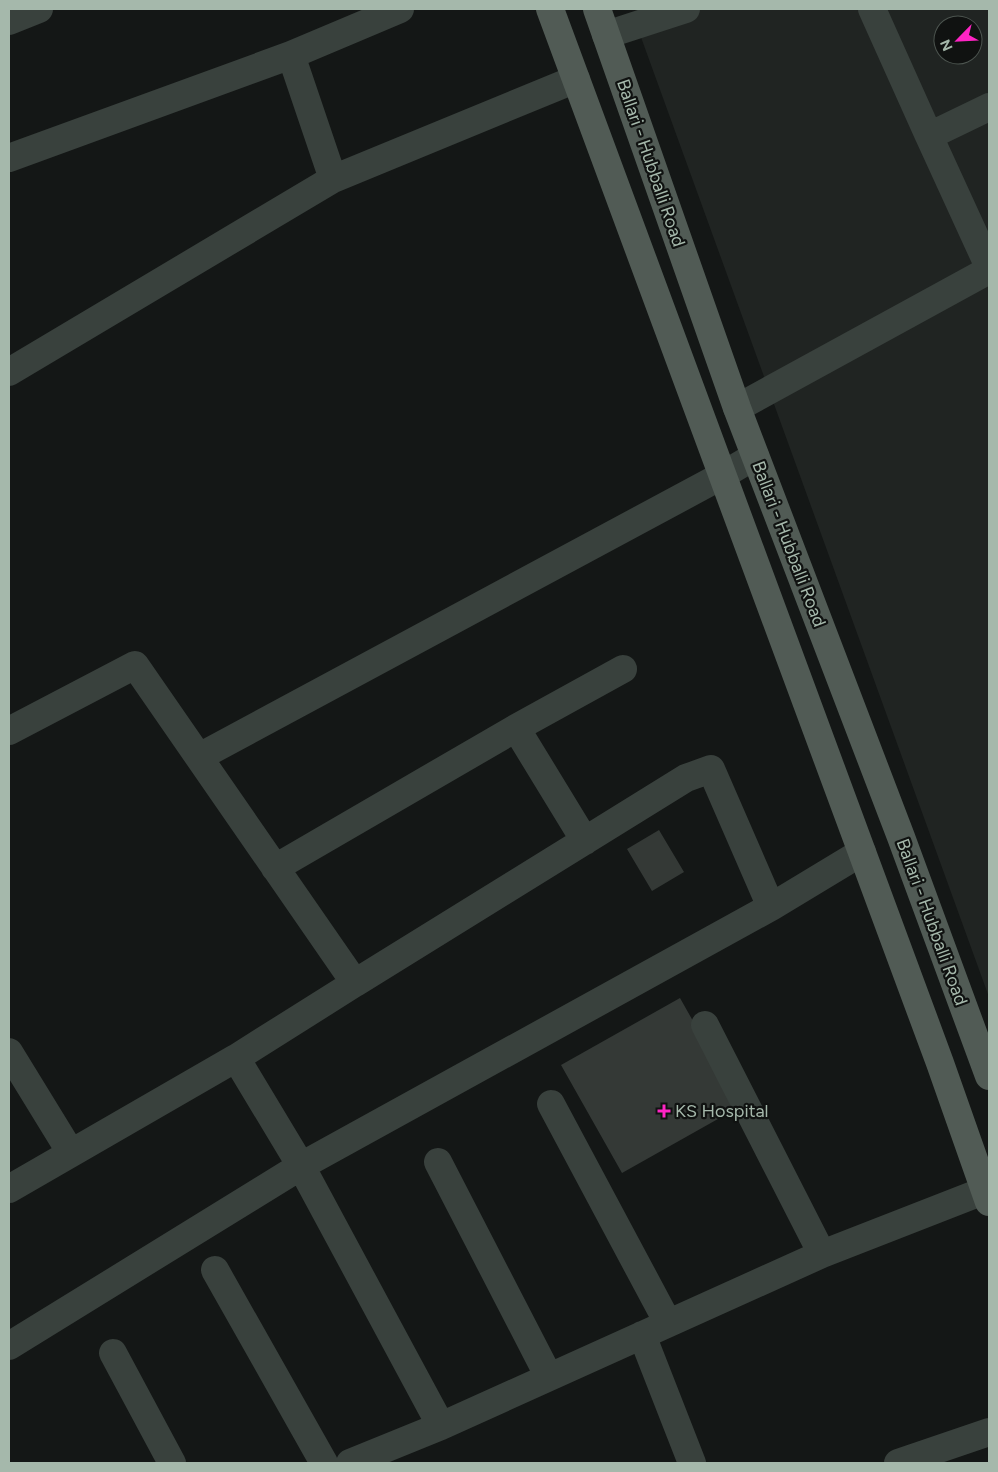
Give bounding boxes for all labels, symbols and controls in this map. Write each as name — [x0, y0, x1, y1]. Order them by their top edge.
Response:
north arrow — [933, 15, 983, 65]
text: N — [937, 37, 957, 53]
street label: Ballari - Hubballi Road — [612, 76, 690, 250]
street label: Ballari - Hubballi Road — [747, 458, 831, 630]
street label: Ballari - Hubballi Road — [892, 836, 972, 1008]
place label: KS Hospital — [675, 1100, 769, 1122]
marker: KS Hospital — [657, 1104, 671, 1118]

